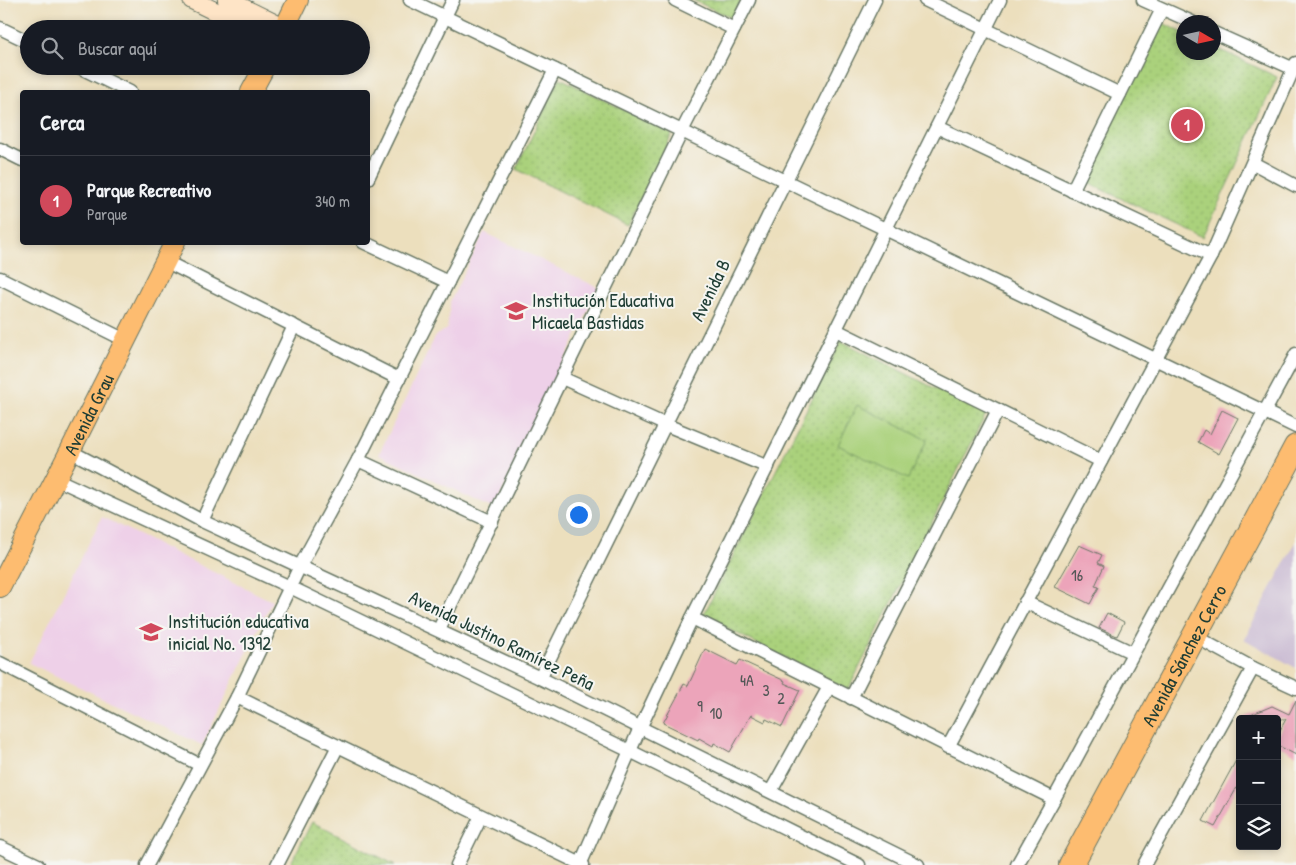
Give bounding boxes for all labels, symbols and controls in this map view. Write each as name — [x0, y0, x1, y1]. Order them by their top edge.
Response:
north arrow — [1176, 15, 1221, 60]
search box — [20, 20, 370, 75]
icon: search — [38, 34, 66, 62]
text: Buscar aquí — [78, 35, 157, 61]
pin: 1 — [1171, 106, 1203, 144]
text: Cerca — [40, 108, 84, 137]
text: Parque Recreativo — [87, 177, 211, 203]
text: 1 — [53, 190, 59, 212]
text: 340 m — [315, 190, 350, 212]
text: Parque — [87, 203, 127, 225]
street label: Avenida B — [684, 255, 736, 325]
place label: Institución Educativa Micaela Bastidas — [532, 287, 674, 335]
school or university icon: Institución Educativa Micaela Bastidas — [503, 298, 529, 324]
street label: Avenida Grau — [57, 369, 120, 460]
your location — [566, 502, 592, 528]
house number: 16 — [1071, 564, 1083, 586]
street label: Avenida Sánchez Cerro — [1135, 580, 1233, 731]
street label: Avenida Justino Ramírez Peña — [405, 584, 600, 696]
place label: Institución educativa inicial No. 1392 — [168, 608, 309, 656]
school or university icon: Institución educativa inicial No. 1392 — [138, 619, 164, 645]
house number: 4A — [740, 669, 754, 691]
house number: 3 — [762, 679, 770, 701]
house number: 2 — [777, 687, 785, 709]
house number: 9 — [697, 695, 703, 717]
house number: 10 — [710, 702, 722, 724]
map controls — [1236, 715, 1281, 850]
button: + — [1236, 715, 1281, 760]
button: − — [1236, 760, 1281, 805]
button: layers — [1236, 805, 1281, 850]

